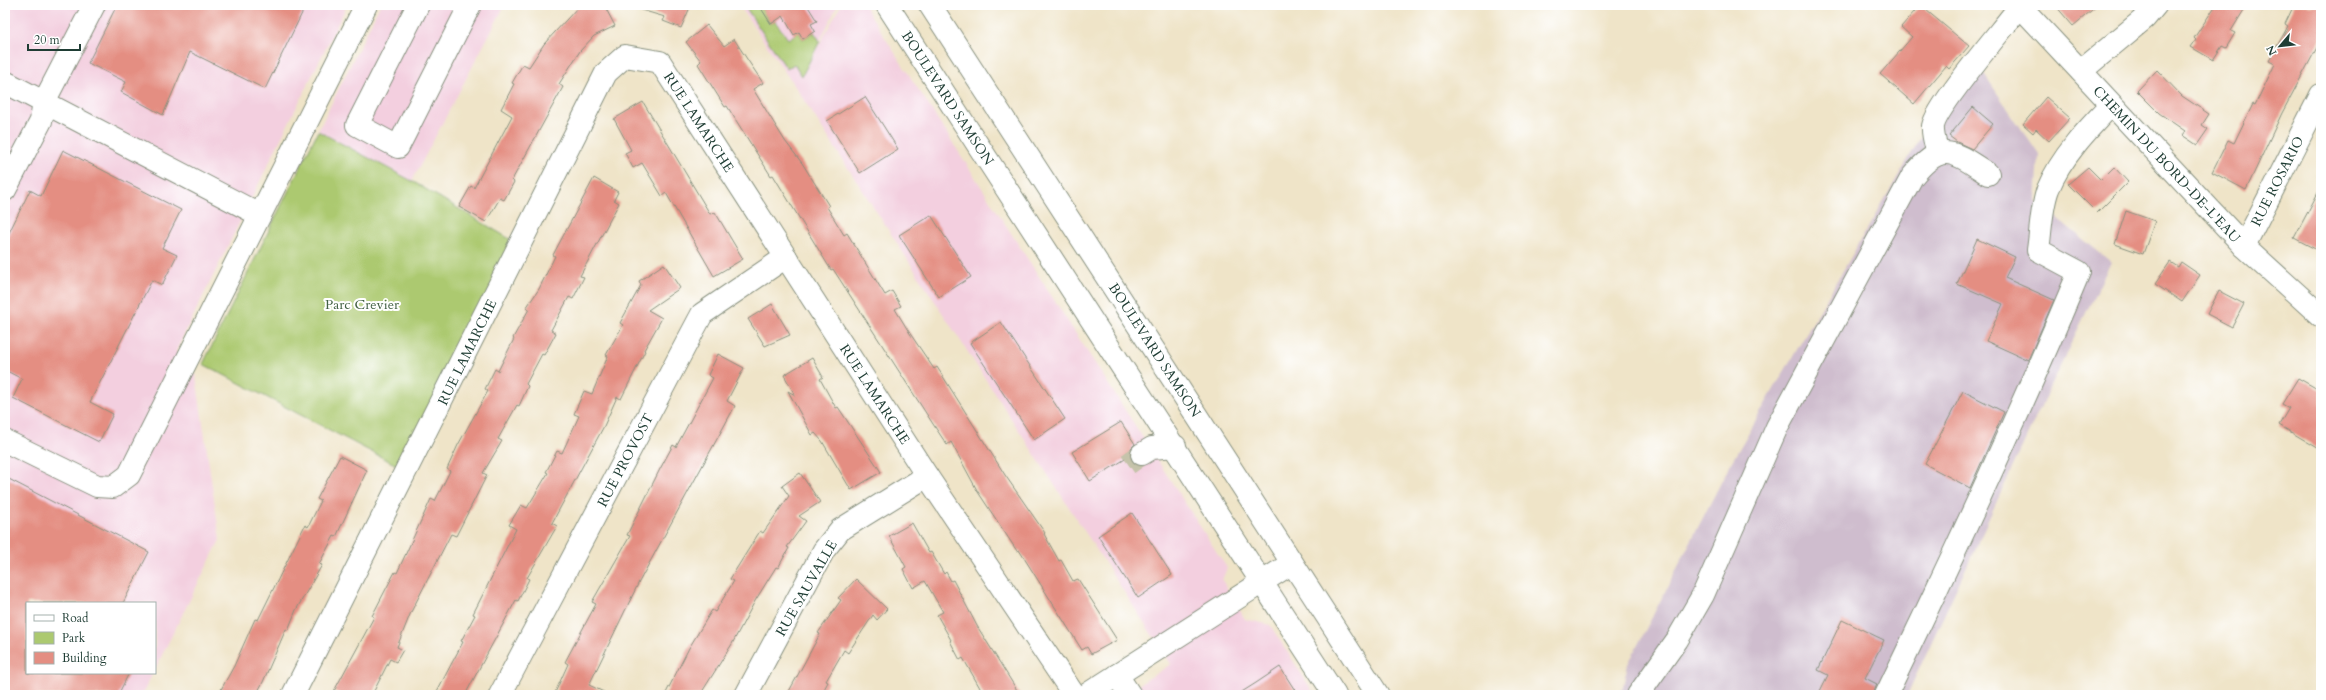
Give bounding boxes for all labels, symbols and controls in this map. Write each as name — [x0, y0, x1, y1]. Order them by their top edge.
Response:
scale bar — [28, 26, 80, 52]
north arrow — [2260, 26, 2300, 66]
street label: BOULEVARD SAMSON — [897, 27, 998, 169]
text: 20 m — [34, 32, 61, 48]
text: N — [2263, 42, 2280, 58]
street label: RUE LAMARCHE — [659, 69, 738, 176]
street label: CHEMIN DU BORD-DE-L'EAU — [2089, 82, 2245, 247]
street label: RUE ROSARIO — [2247, 133, 2308, 230]
street label: BOULEVARD SAMSON — [1104, 279, 1205, 421]
park label: Parc Crevier — [325, 295, 400, 314]
street label: RUE LAMARCHE — [434, 296, 502, 408]
street label: RUE LAMARCHE — [835, 341, 914, 448]
street label: RUE PROVOST — [593, 410, 658, 510]
street label: RUE SAUVALLE — [771, 537, 842, 640]
legend — [26, 602, 156, 674]
text: Road — [62, 610, 89, 626]
text: Park — [62, 630, 86, 646]
text: Building — [62, 650, 107, 666]

